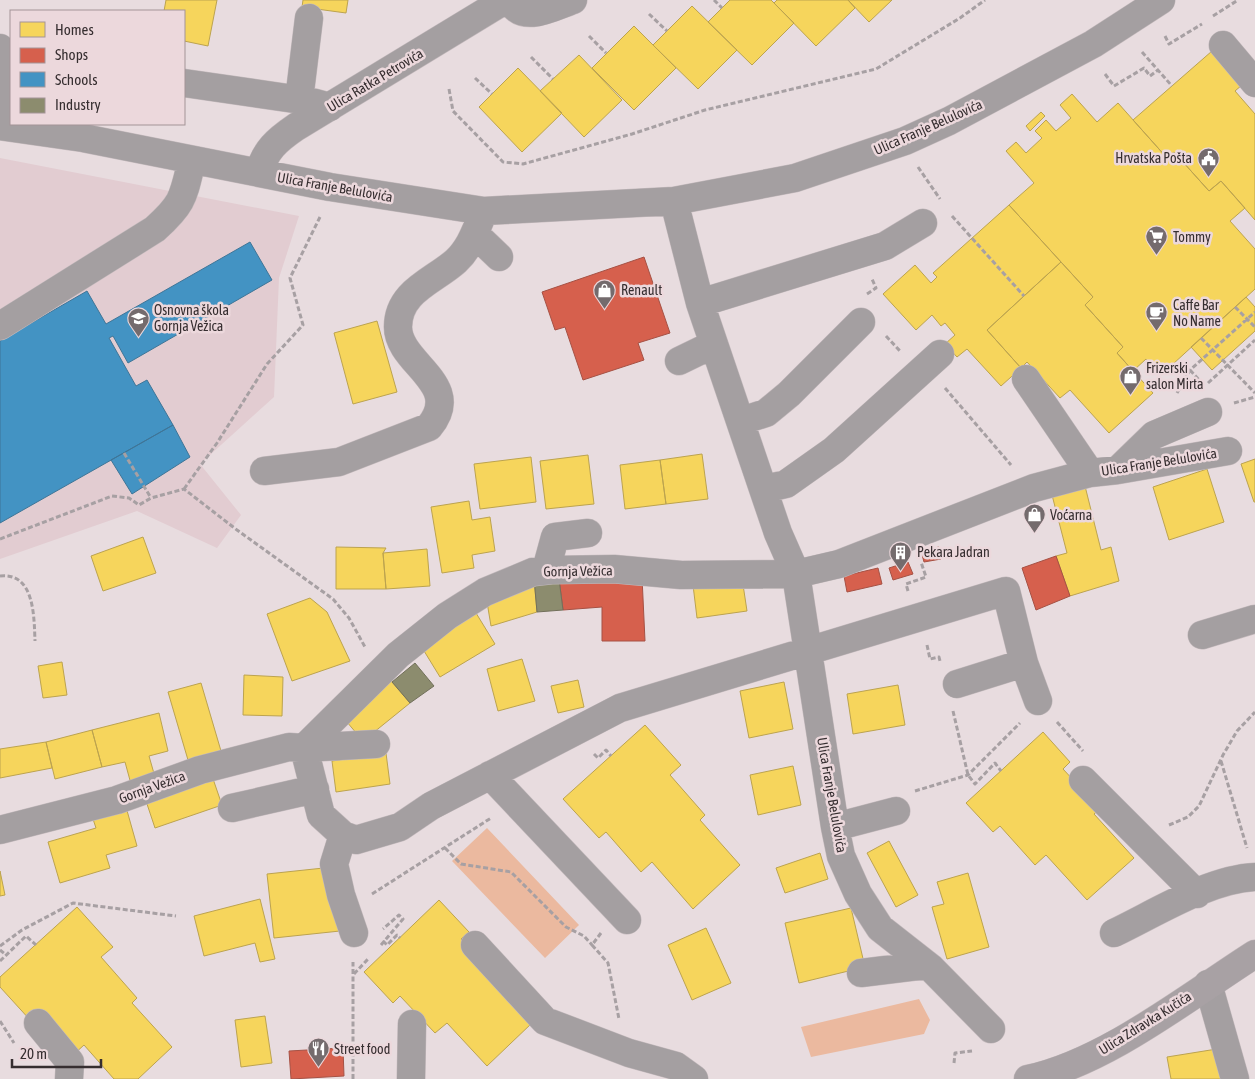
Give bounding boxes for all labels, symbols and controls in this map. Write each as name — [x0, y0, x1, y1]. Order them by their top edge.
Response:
legend — [10, 10, 185, 125]
text: Homes — [55, 21, 94, 38]
street label: Ulica Ratka Petrovića — [324, 45, 426, 115]
text: Shops — [55, 46, 88, 63]
text: Schools — [55, 71, 98, 88]
text: Industry — [55, 96, 101, 113]
street label: Ulica Franje Belulovića — [871, 96, 985, 158]
public building icon: Hrvatska Pošta — [1196, 146, 1220, 177]
place label: Hrvatska Pošta — [1115, 150, 1192, 166]
street label: Ulica Franje Belulovića — [276, 169, 394, 205]
supermarket icon: Tommy — [1145, 225, 1169, 256]
place label: Tommy — [1173, 229, 1211, 245]
shop icon: Renault — [593, 278, 617, 309]
place label: Renault — [621, 282, 662, 298]
place label: Caffe Bar No Name — [1173, 297, 1221, 329]
cafe icon: Caffe Bar No Name — [1145, 301, 1169, 332]
place label: Osnovna škola Gornja Vežica — [154, 302, 229, 334]
school or university icon: Osnovna škola Gornja Vežica — [126, 306, 150, 337]
place label: Frizerski salon Mirta — [1146, 360, 1203, 392]
shop icon: Frizerski salon Mirta — [1118, 364, 1142, 395]
street label: Ulica Franje Belulovića — [1100, 445, 1218, 479]
shop icon: Voćarna — [1022, 503, 1046, 534]
place label: Voćarna — [1050, 507, 1092, 523]
building icon: Pekara Jadran — [889, 540, 913, 571]
place label: Pekara Jadran — [917, 544, 990, 560]
street label: Gornja Vežica — [543, 562, 613, 580]
street label: Ulica Franje Belulovića — [814, 736, 850, 854]
street label: Gornja Vežica — [117, 768, 187, 806]
street label: Ulica Zdravka Kučića — [1096, 988, 1194, 1058]
scale bar — [12, 1036, 101, 1068]
restaurant icon: Street food — [306, 1037, 330, 1068]
place label: Street food — [334, 1041, 390, 1057]
text: 20 m — [20, 1045, 47, 1062]

